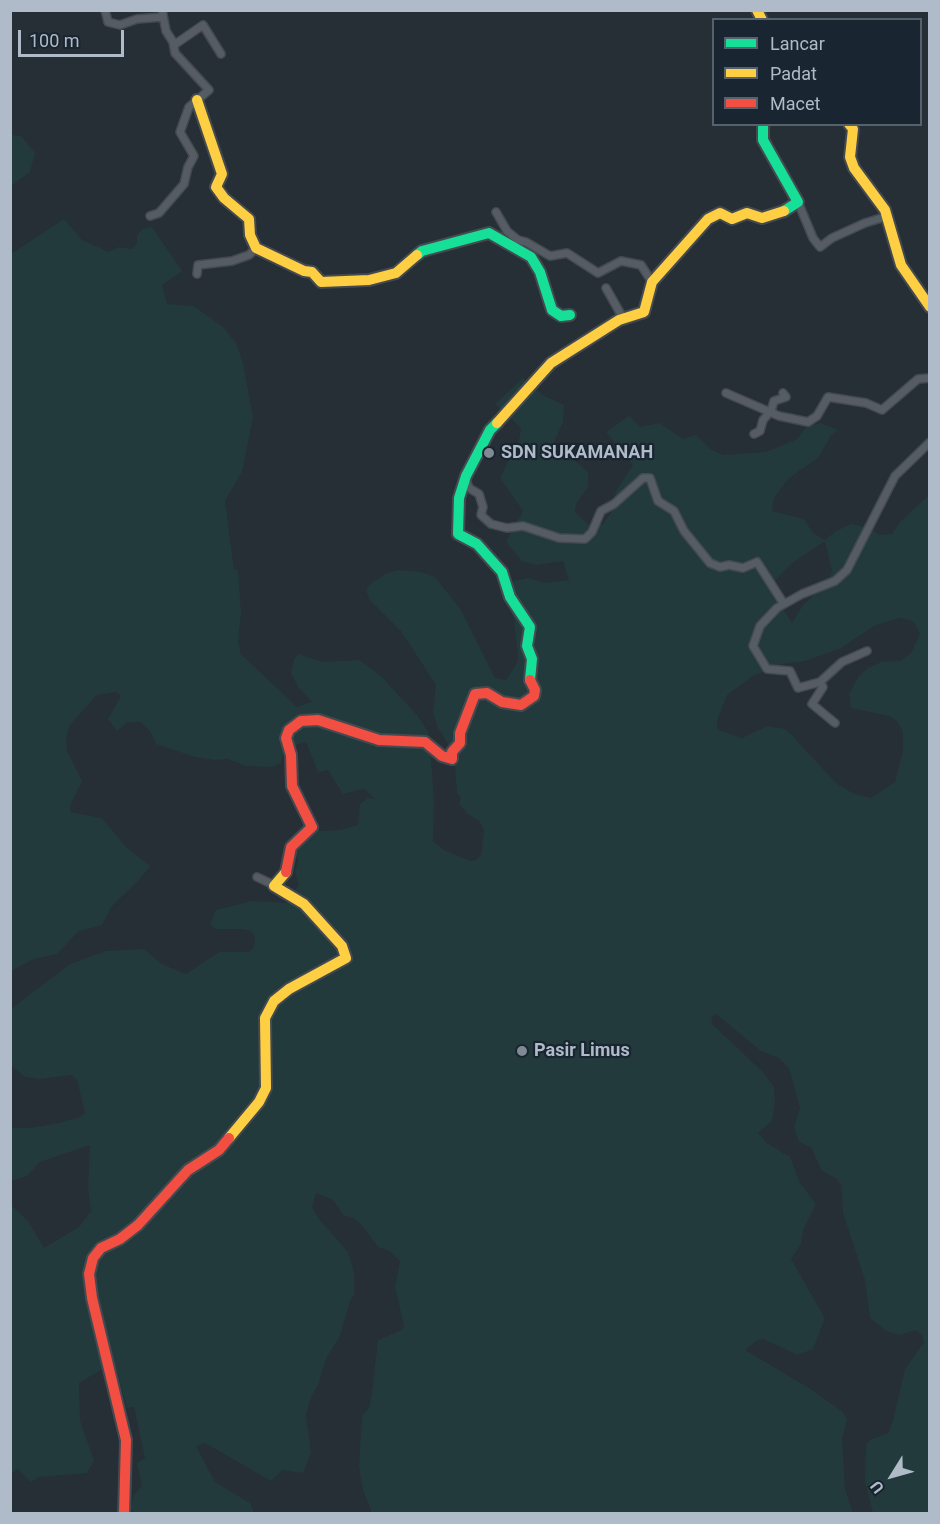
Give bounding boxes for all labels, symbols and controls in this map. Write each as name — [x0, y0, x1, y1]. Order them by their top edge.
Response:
scale bar — [21, 18, 128, 56]
legend — [712, 18, 922, 126]
text: 100 m — [29, 30, 80, 51]
text: Lancar — [770, 33, 825, 54]
text: Padat — [770, 63, 817, 84]
text: Macet — [770, 93, 820, 114]
place label: SDN SUKAMANAH — [501, 442, 653, 464]
marker: SDN SUKAMANAH — [482, 446, 496, 460]
place label: Pasir Limus — [534, 1040, 630, 1062]
marker: Pasir Limus — [515, 1044, 529, 1058]
north arrow — [862, 1446, 922, 1506]
text: U — [866, 1477, 888, 1497]

